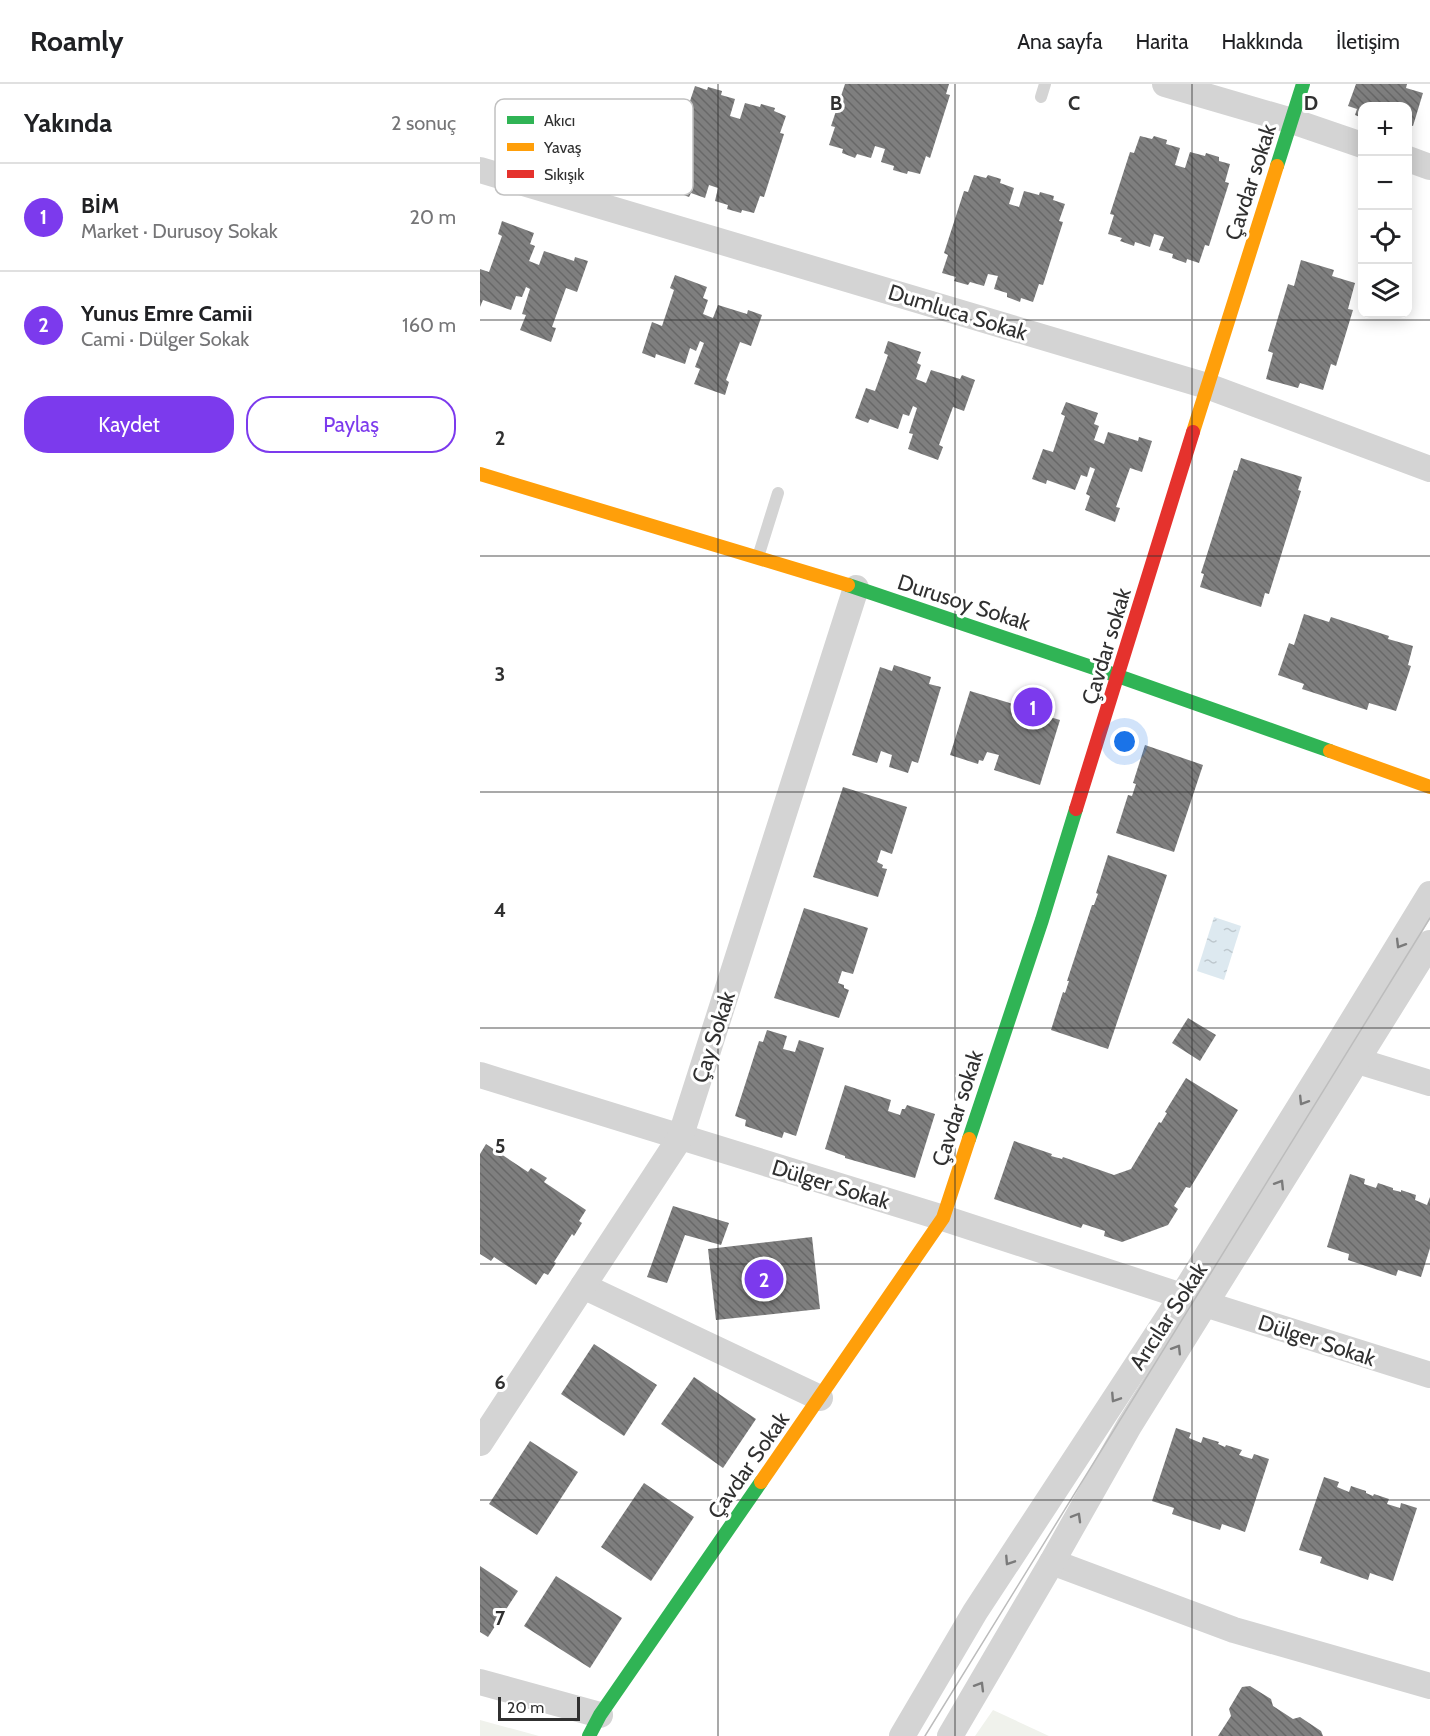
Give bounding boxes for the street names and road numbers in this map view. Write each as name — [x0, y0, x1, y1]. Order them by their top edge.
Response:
street label: Çavdar sokak — [1219, 121, 1282, 244]
street label: Dumluca Sokak — [885, 279, 1031, 346]
street label: Durusoy Sokak — [894, 568, 1034, 637]
street label: Çavdar sokak — [1076, 585, 1137, 708]
street label: Çay Sokak — [686, 988, 741, 1086]
street label: Çavdar sokak — [926, 1047, 989, 1170]
street label: Dülger Sokak — [769, 1154, 893, 1215]
street label: Arıcılar Sokak — [1124, 1257, 1213, 1375]
street label: Dülger Sokak — [1255, 1309, 1379, 1372]
street label: Çavdar Sokak — [702, 1407, 795, 1524]

